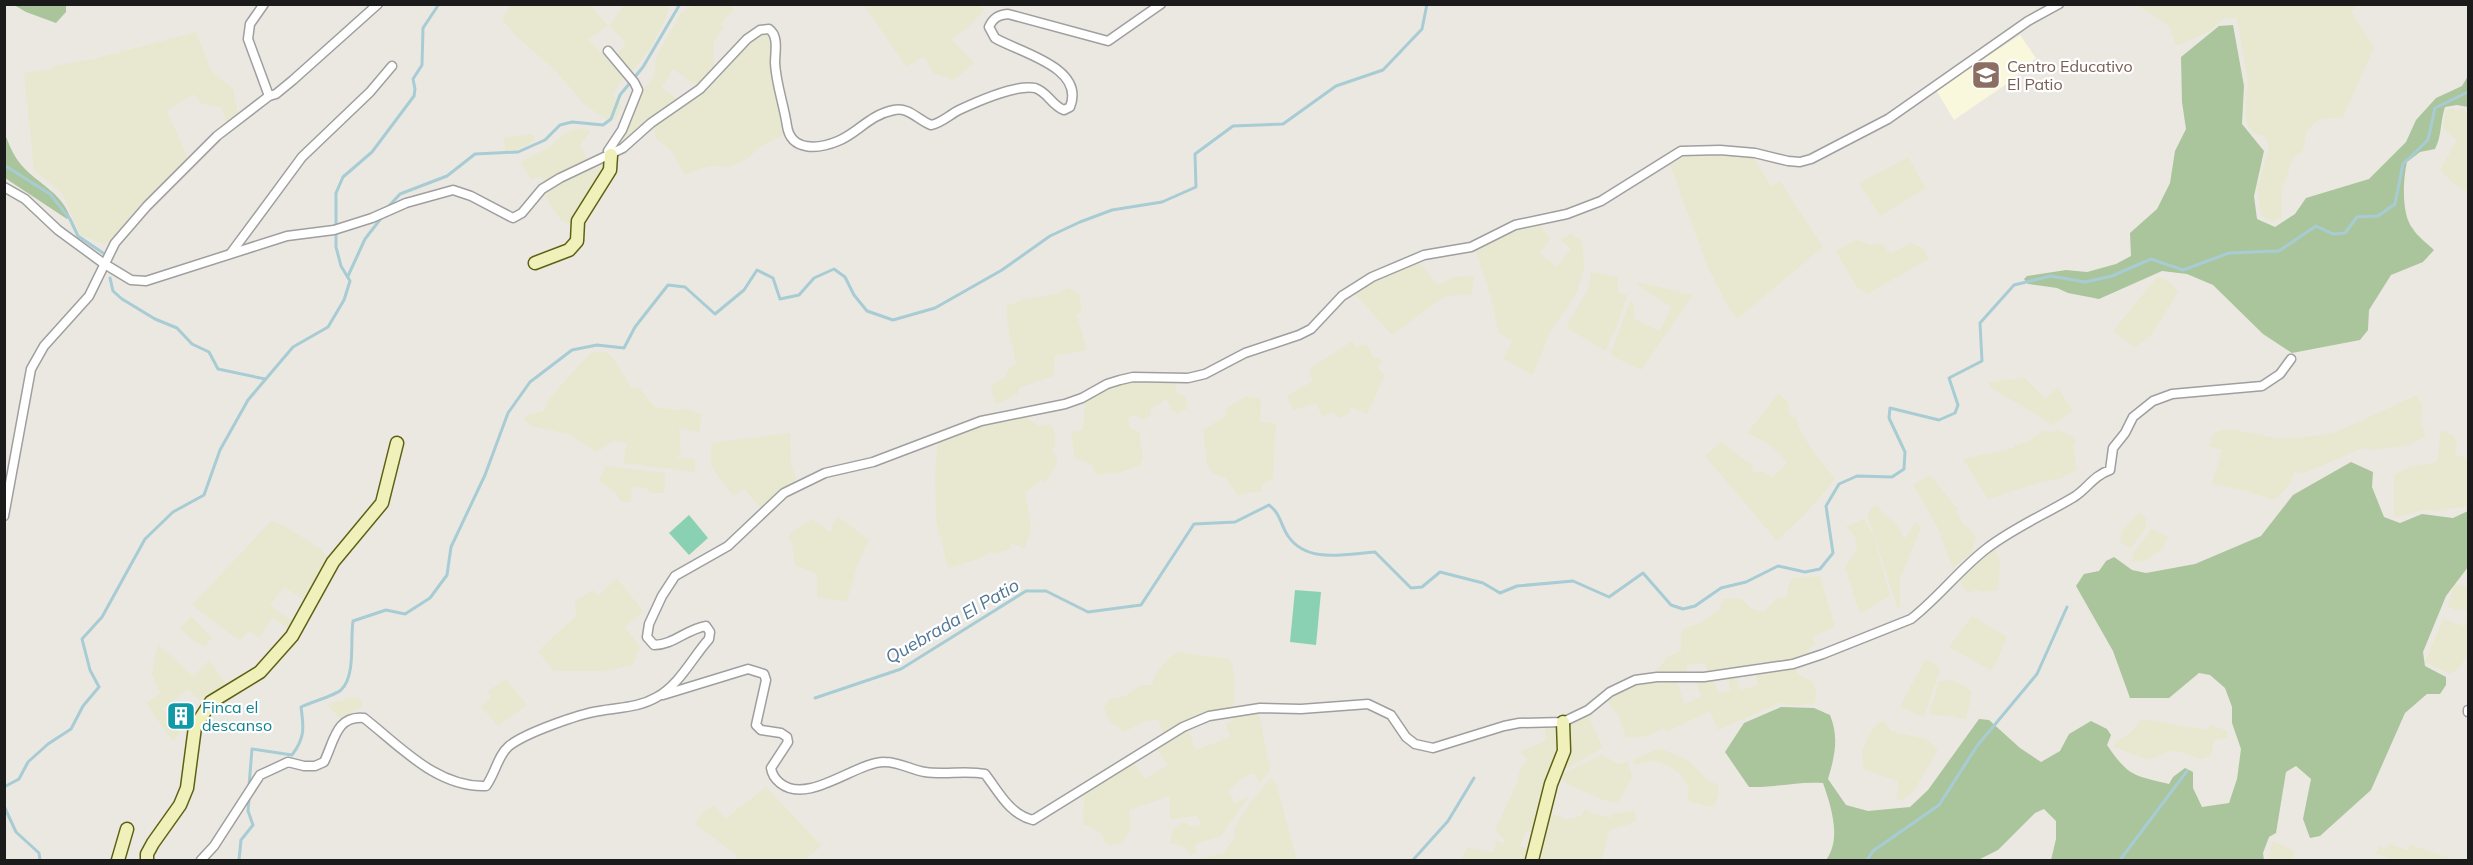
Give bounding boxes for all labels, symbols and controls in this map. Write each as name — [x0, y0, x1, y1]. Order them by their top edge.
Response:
place label: Centro Educativo El Patio — [2007, 56, 2133, 94]
school or university icon: Centro Educativo El Patio — [1970, 59, 2002, 91]
water label: Quebrada El Patio — [881, 573, 1023, 669]
place label: Finca el descanso — [202, 697, 272, 735]
building icon: Finca el descanso — [165, 700, 197, 732]

